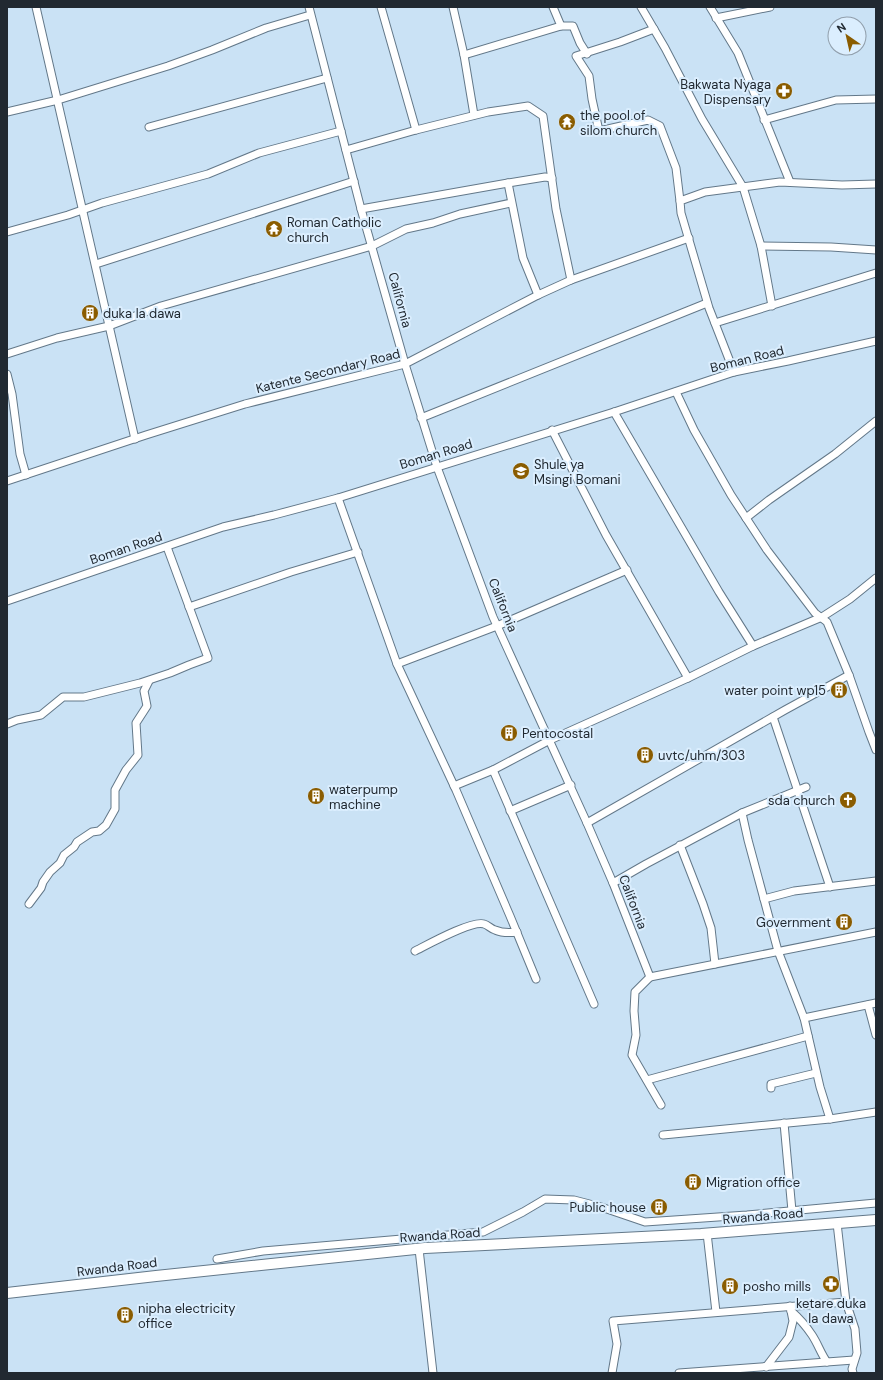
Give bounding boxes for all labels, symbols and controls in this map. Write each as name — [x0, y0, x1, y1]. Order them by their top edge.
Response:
north arrow — [827, 16, 867, 56]
text: N — [834, 20, 849, 36]
place label: Bakwata Nyaga Dispensary — [680, 76, 771, 108]
pharmacy icon: Bakwata Nyaga Dispensary — [774, 81, 794, 101]
place label: the pool of silom church — [580, 107, 657, 139]
temple icon: the pool of silom church — [557, 112, 577, 132]
place label: Roman Catholic church — [287, 214, 382, 246]
temple icon: Roman Catholic church — [264, 219, 284, 239]
street label: California — [384, 270, 416, 330]
building icon: duka la dawa — [80, 303, 100, 323]
place label: duka la dawa — [103, 305, 181, 322]
street label: Boman Road — [708, 342, 786, 376]
street label: Katente Secondary Road — [254, 345, 402, 397]
street label: Boman Road — [397, 435, 475, 473]
place label: Shule ya Msingi Bomani — [534, 456, 621, 488]
school or university icon: Shule ya Msingi Bomani — [511, 461, 531, 481]
street label: Boman Road — [88, 528, 164, 568]
street label: California — [484, 576, 522, 634]
building icon: water point wp15 — [829, 680, 849, 700]
place label: water point wp15 — [724, 682, 826, 699]
building icon: Pentocostal — [499, 723, 519, 743]
place label: Pentocostal — [522, 725, 593, 742]
building icon: uvtc/uhm/303 — [635, 745, 655, 765]
place label: uvtc/uhm/303 — [658, 747, 745, 764]
place label: waterpump machine — [329, 781, 398, 813]
building icon: waterpump machine — [306, 786, 326, 806]
church icon: sda church — [838, 790, 858, 810]
place label: sda church — [768, 792, 835, 809]
street label: California — [615, 872, 651, 932]
building icon: Government — [834, 912, 854, 932]
place label: Government — [756, 914, 831, 931]
building icon: Migration office — [683, 1172, 703, 1192]
place label: Migration office — [706, 1174, 800, 1191]
building icon: Public house — [649, 1197, 669, 1217]
place label: Public house — [569, 1199, 646, 1216]
street label: Rwanda Road — [722, 1204, 804, 1228]
street label: Rwanda Road — [399, 1224, 481, 1246]
street label: Rwanda Road — [76, 1254, 158, 1280]
pharmacy icon: ketare duka la dawa — [821, 1274, 841, 1294]
building icon: posho mills — [720, 1276, 740, 1296]
place label: posho mills — [743, 1278, 811, 1295]
place label: ketare duka la dawa — [796, 1295, 866, 1327]
place label: nipha electricity office — [138, 1300, 236, 1332]
building icon: nipha electricity office — [115, 1305, 135, 1325]

